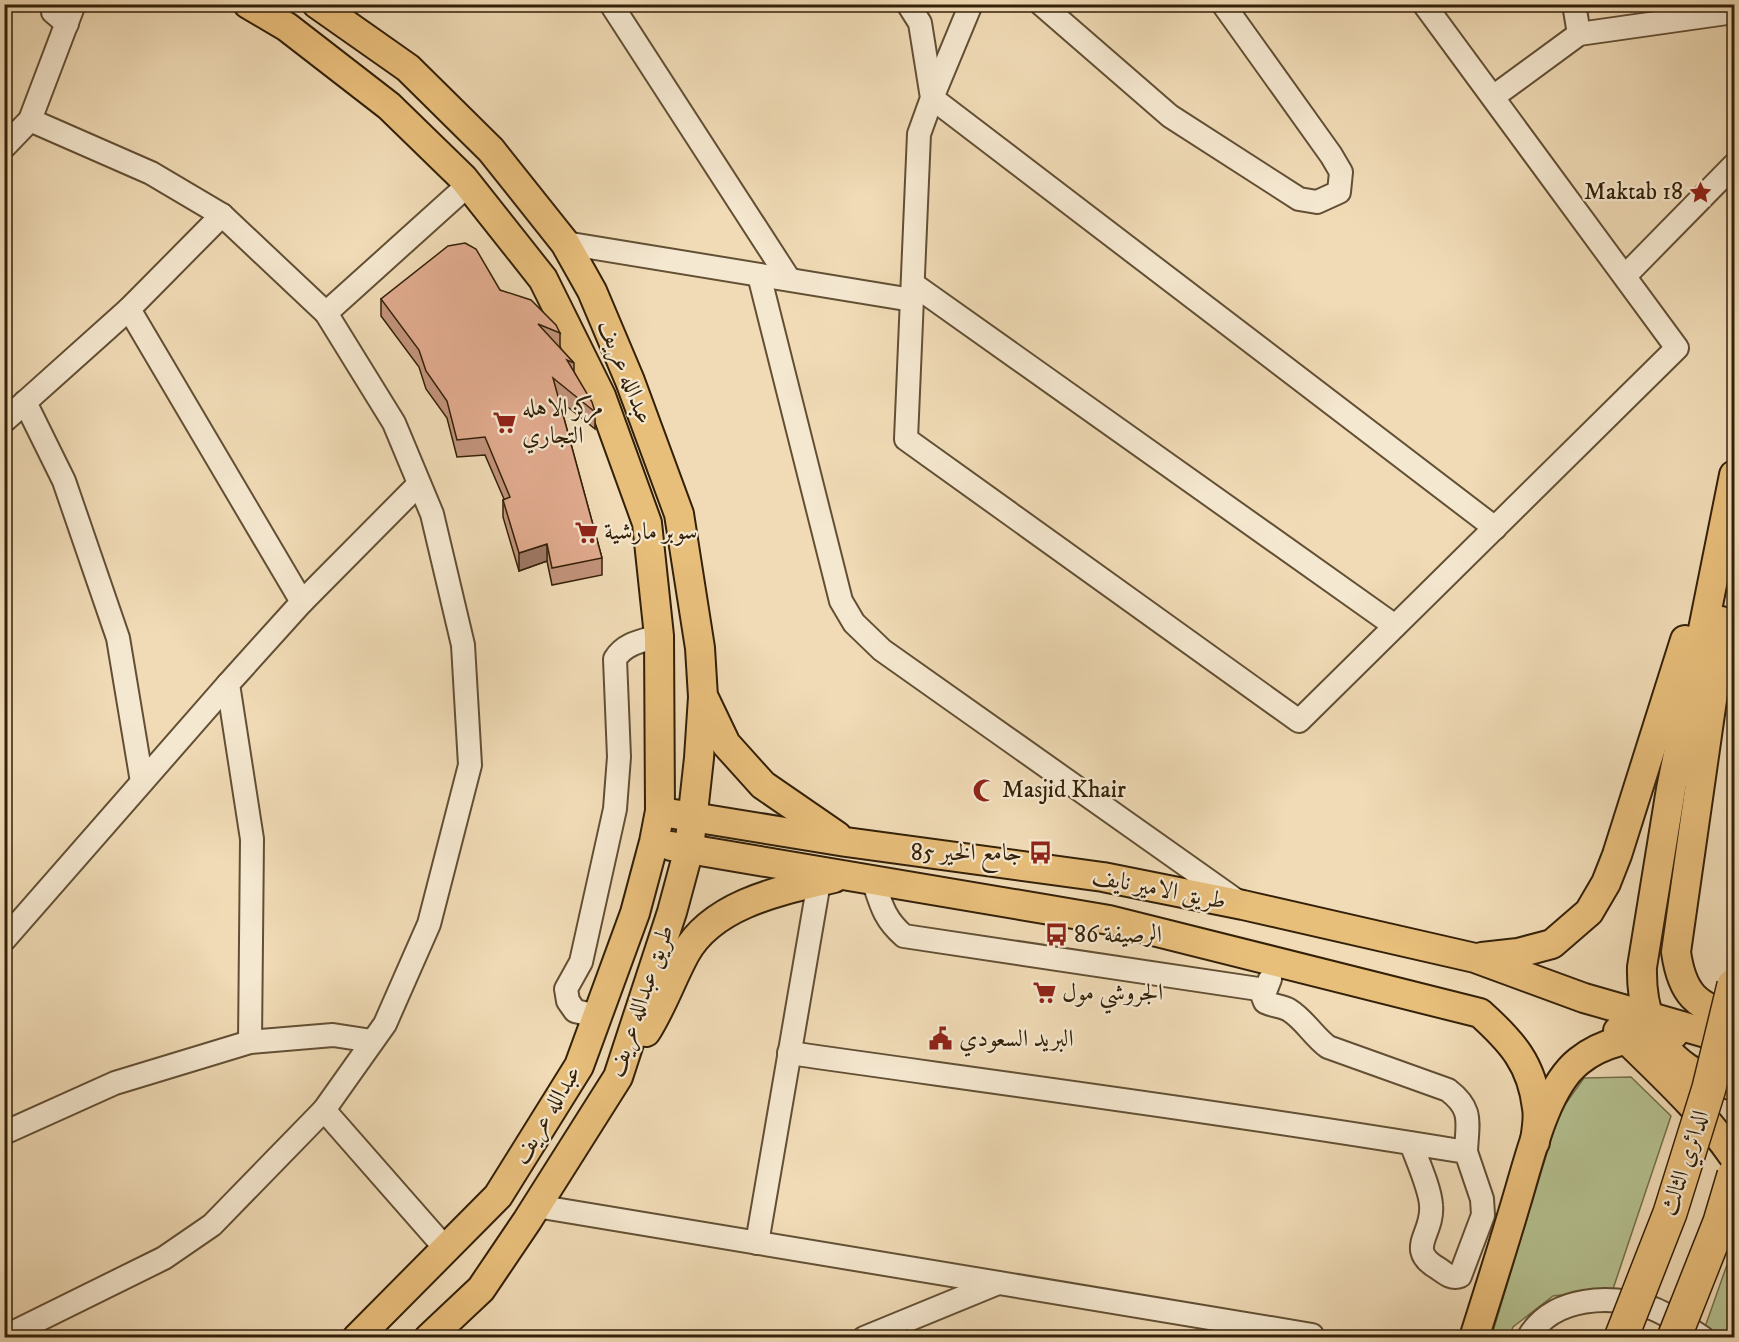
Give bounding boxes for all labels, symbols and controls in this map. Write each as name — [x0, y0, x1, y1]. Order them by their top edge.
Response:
place label: Maktab 18 — [1584, 177, 1683, 207]
place icon: Maktab 18 — [1688, 179, 1714, 205]
street label: عبدالله عريف — [590, 315, 660, 429]
place label: مركز الاهله التجاري — [522, 393, 603, 454]
supermarket icon: مركز الاهله التجاري — [491, 409, 517, 435]
place label: سوبر مارشية — [604, 517, 697, 547]
supermarket icon: سوبر مارشية — [573, 519, 599, 545]
place label: Masjid Khair — [1002, 775, 1126, 805]
mosque icon: Masjid Khair — [971, 777, 997, 803]
place label: جامع الخير 85 — [911, 838, 1022, 874]
bus stop icon: جامع الخير 85 — [1027, 840, 1053, 866]
street label: طريق الامير نايف — [1089, 861, 1229, 917]
place label: الرصيفة 86 — [1074, 920, 1162, 950]
street label: طريق عبدالله عريف — [601, 921, 682, 1081]
bus stop icon: الرصيفة 86 — [1043, 922, 1069, 948]
place label: الجروشي مول — [1062, 978, 1163, 1014]
supermarket icon: الجروشي مول — [1031, 980, 1057, 1006]
place label: البريد السعودي — [959, 1024, 1074, 1057]
public building icon: البريد السعودي — [928, 1026, 954, 1052]
street label: عبدالله عريف — [506, 1060, 589, 1170]
street label: الدائري الثالث — [1654, 1106, 1719, 1221]

